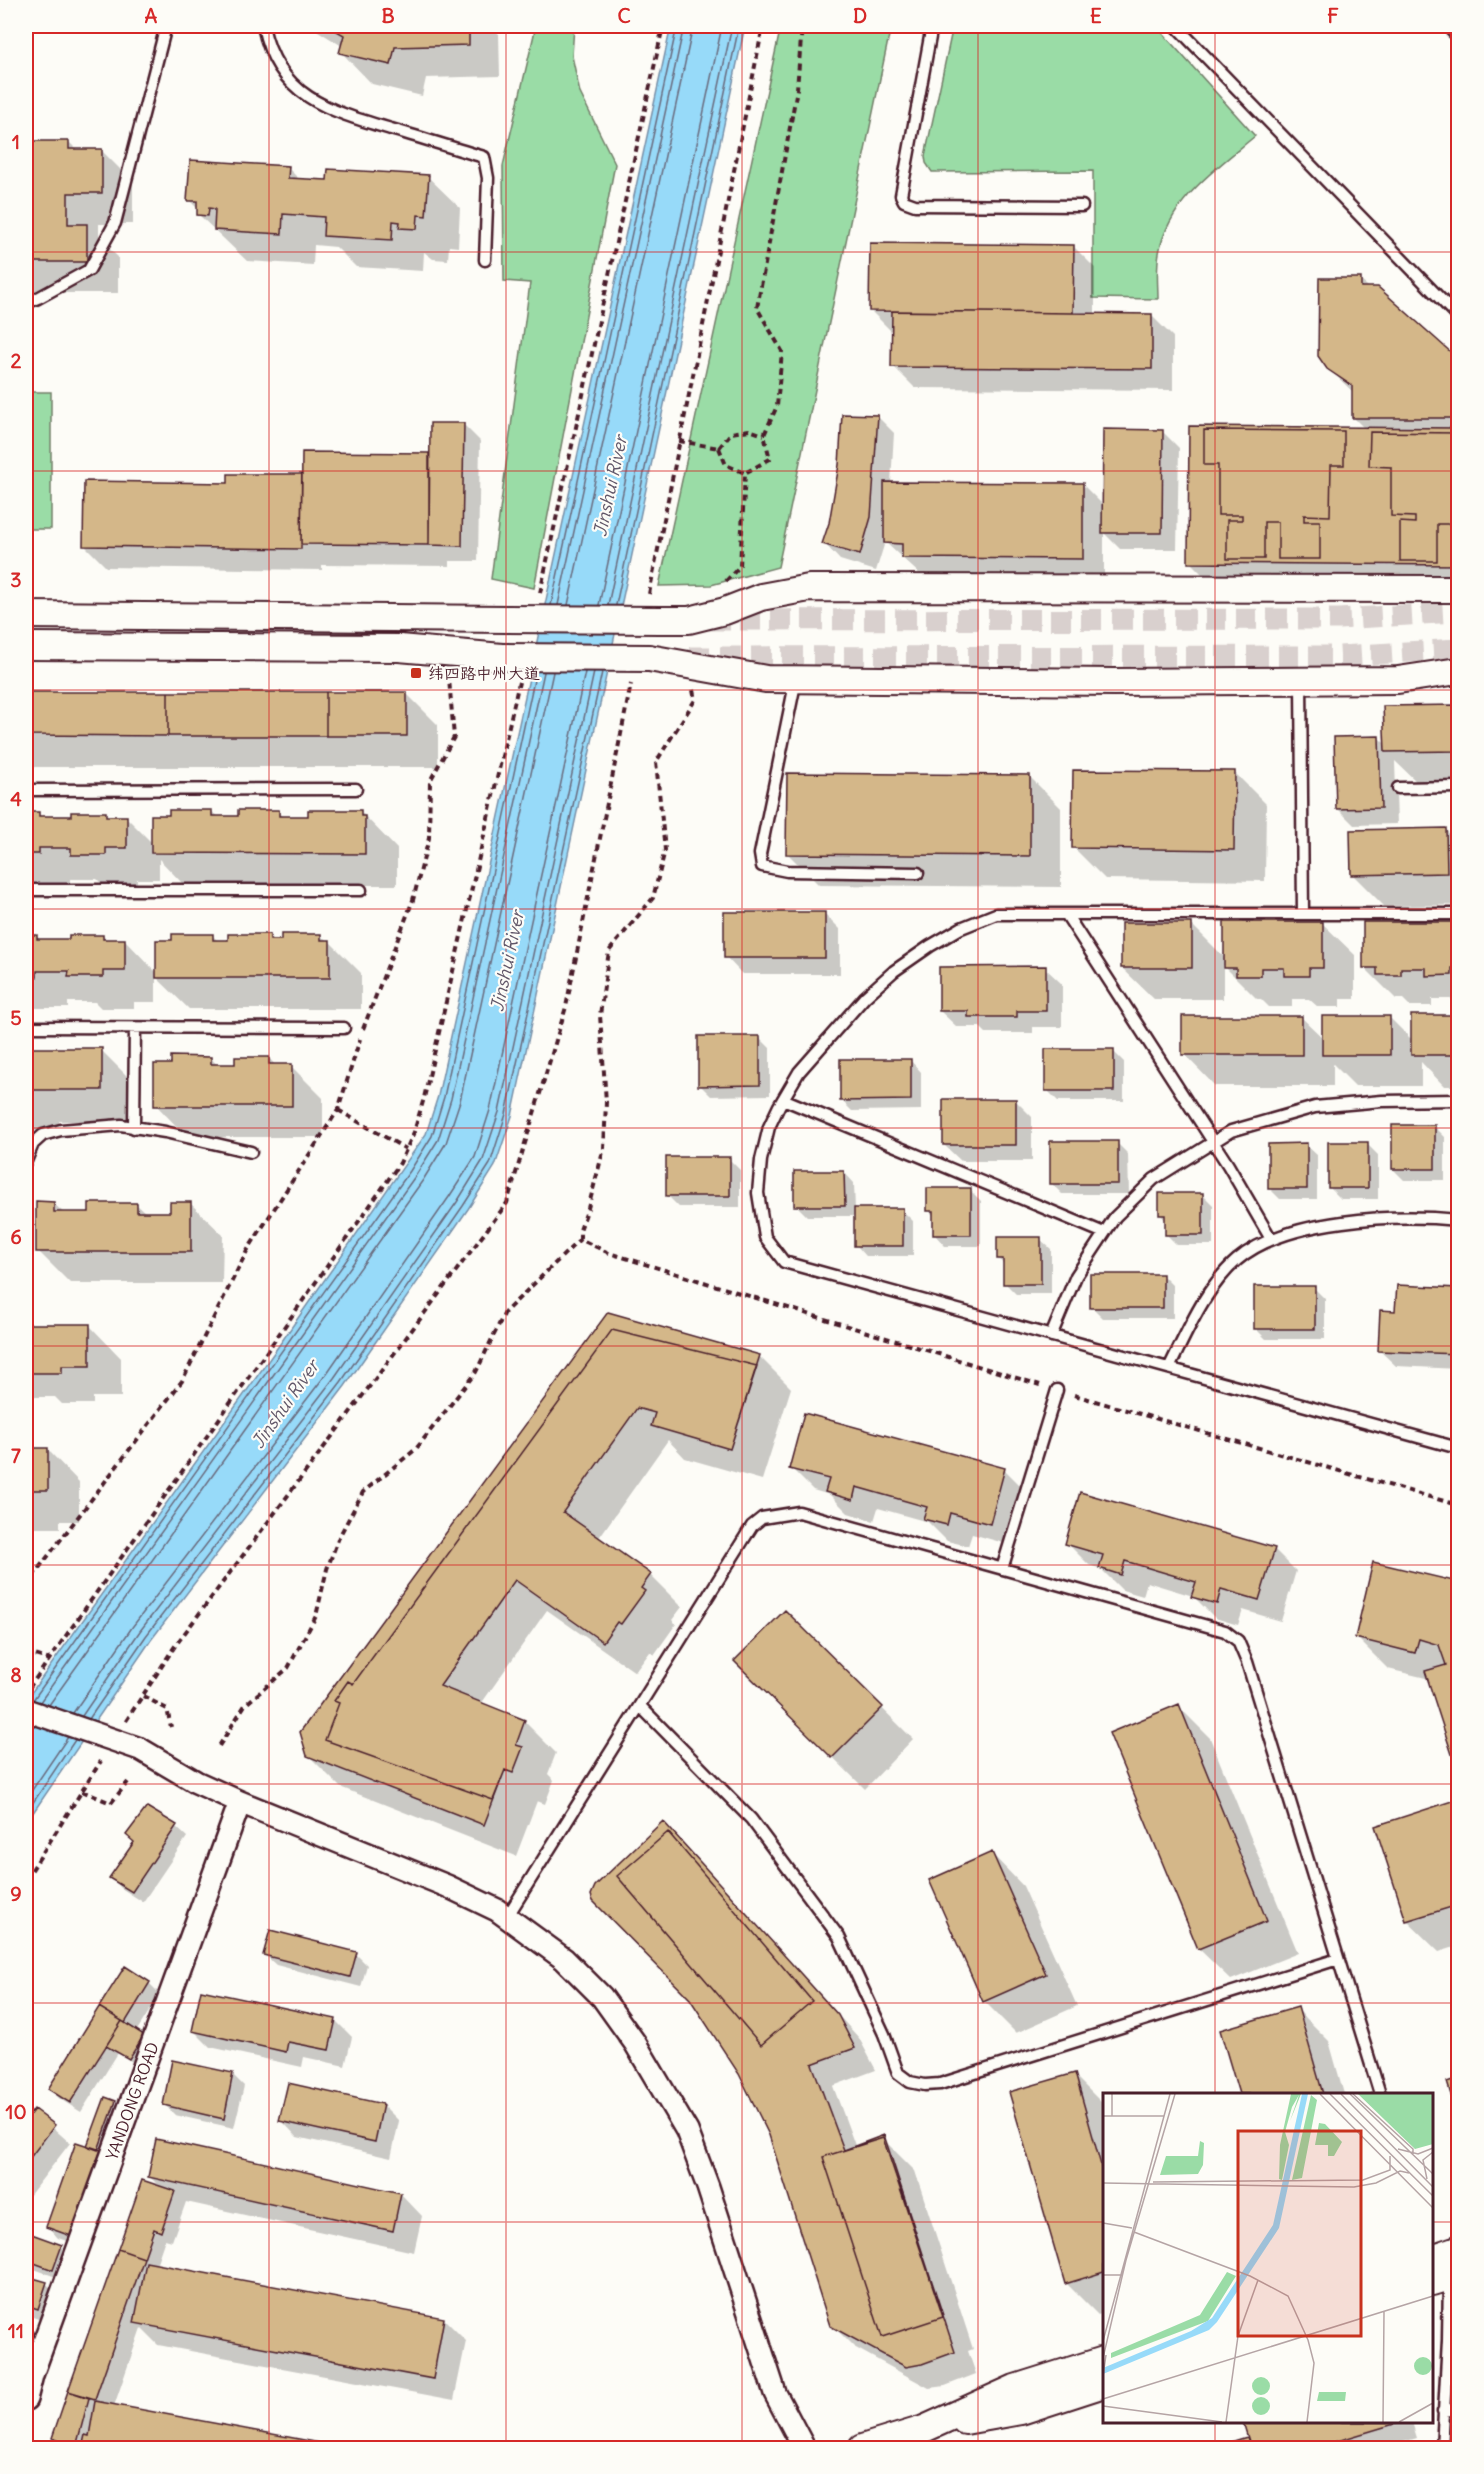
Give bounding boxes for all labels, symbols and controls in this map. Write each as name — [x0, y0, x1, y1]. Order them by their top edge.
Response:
text: A — [145, 3, 158, 28]
text: B — [381, 3, 395, 28]
text: C — [617, 3, 631, 28]
text: D — [853, 3, 867, 28]
text: E — [1090, 3, 1102, 28]
text: F — [1327, 3, 1339, 28]
text: 1 — [12, 129, 20, 154]
text: 2 — [11, 348, 22, 373]
water label: Jinshui River — [588, 431, 632, 538]
text: 3 — [10, 567, 22, 592]
place label: 纬四路中州大道 — [428, 663, 540, 683]
marker: 纬四路中州大道 — [409, 666, 423, 680]
text: 4 — [10, 786, 22, 811]
water label: Jinshui River — [485, 906, 529, 1013]
text: 5 — [10, 1005, 22, 1030]
text: 6 — [10, 1224, 22, 1249]
water label: Jinshui River — [246, 1353, 325, 1453]
text: 7 — [11, 1443, 21, 1468]
text: 8 — [10, 1662, 22, 1687]
text: 9 — [10, 1881, 22, 1906]
street label: YANDONG ROAD — [101, 2039, 163, 2163]
inset map — [1103, 2093, 1433, 2423]
text: 10 — [5, 2099, 27, 2124]
text: 11 — [8, 2318, 24, 2343]

